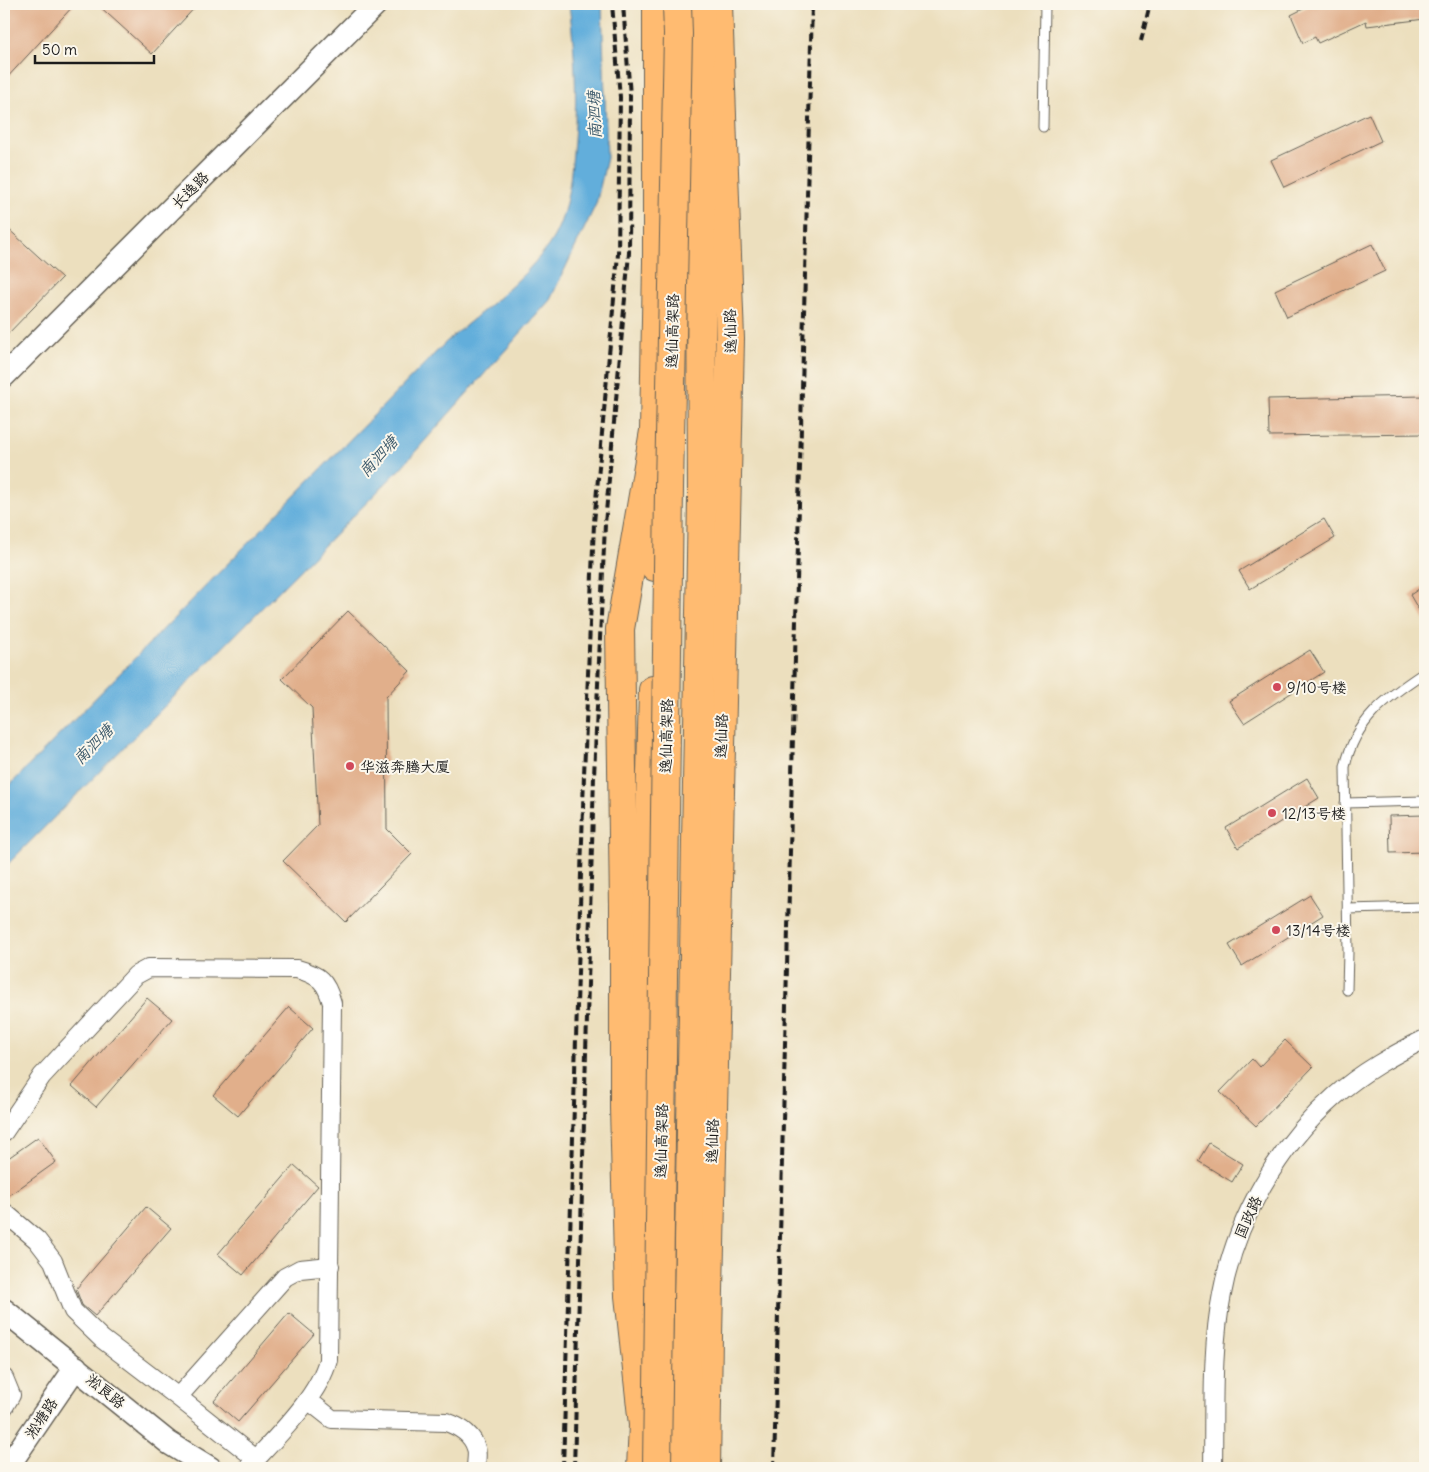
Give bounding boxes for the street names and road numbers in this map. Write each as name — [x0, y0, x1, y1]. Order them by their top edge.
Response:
street label: 长逸路 — [167, 167, 213, 213]
street label: 逸仙高架路 — [662, 293, 682, 369]
street label: 逸仙路 — [720, 308, 740, 354]
street label: 逸仙高架路 — [656, 698, 676, 774]
street label: 逸仙路 — [711, 713, 731, 759]
street label: 逸仙高架路 — [651, 1103, 671, 1179]
street label: 逸仙路 — [702, 1118, 722, 1164]
street label: 国政路 — [1230, 1193, 1266, 1241]
street label: 淞良路 — [83, 1369, 129, 1413]
street label: 淞塘路 — [21, 1394, 61, 1442]

